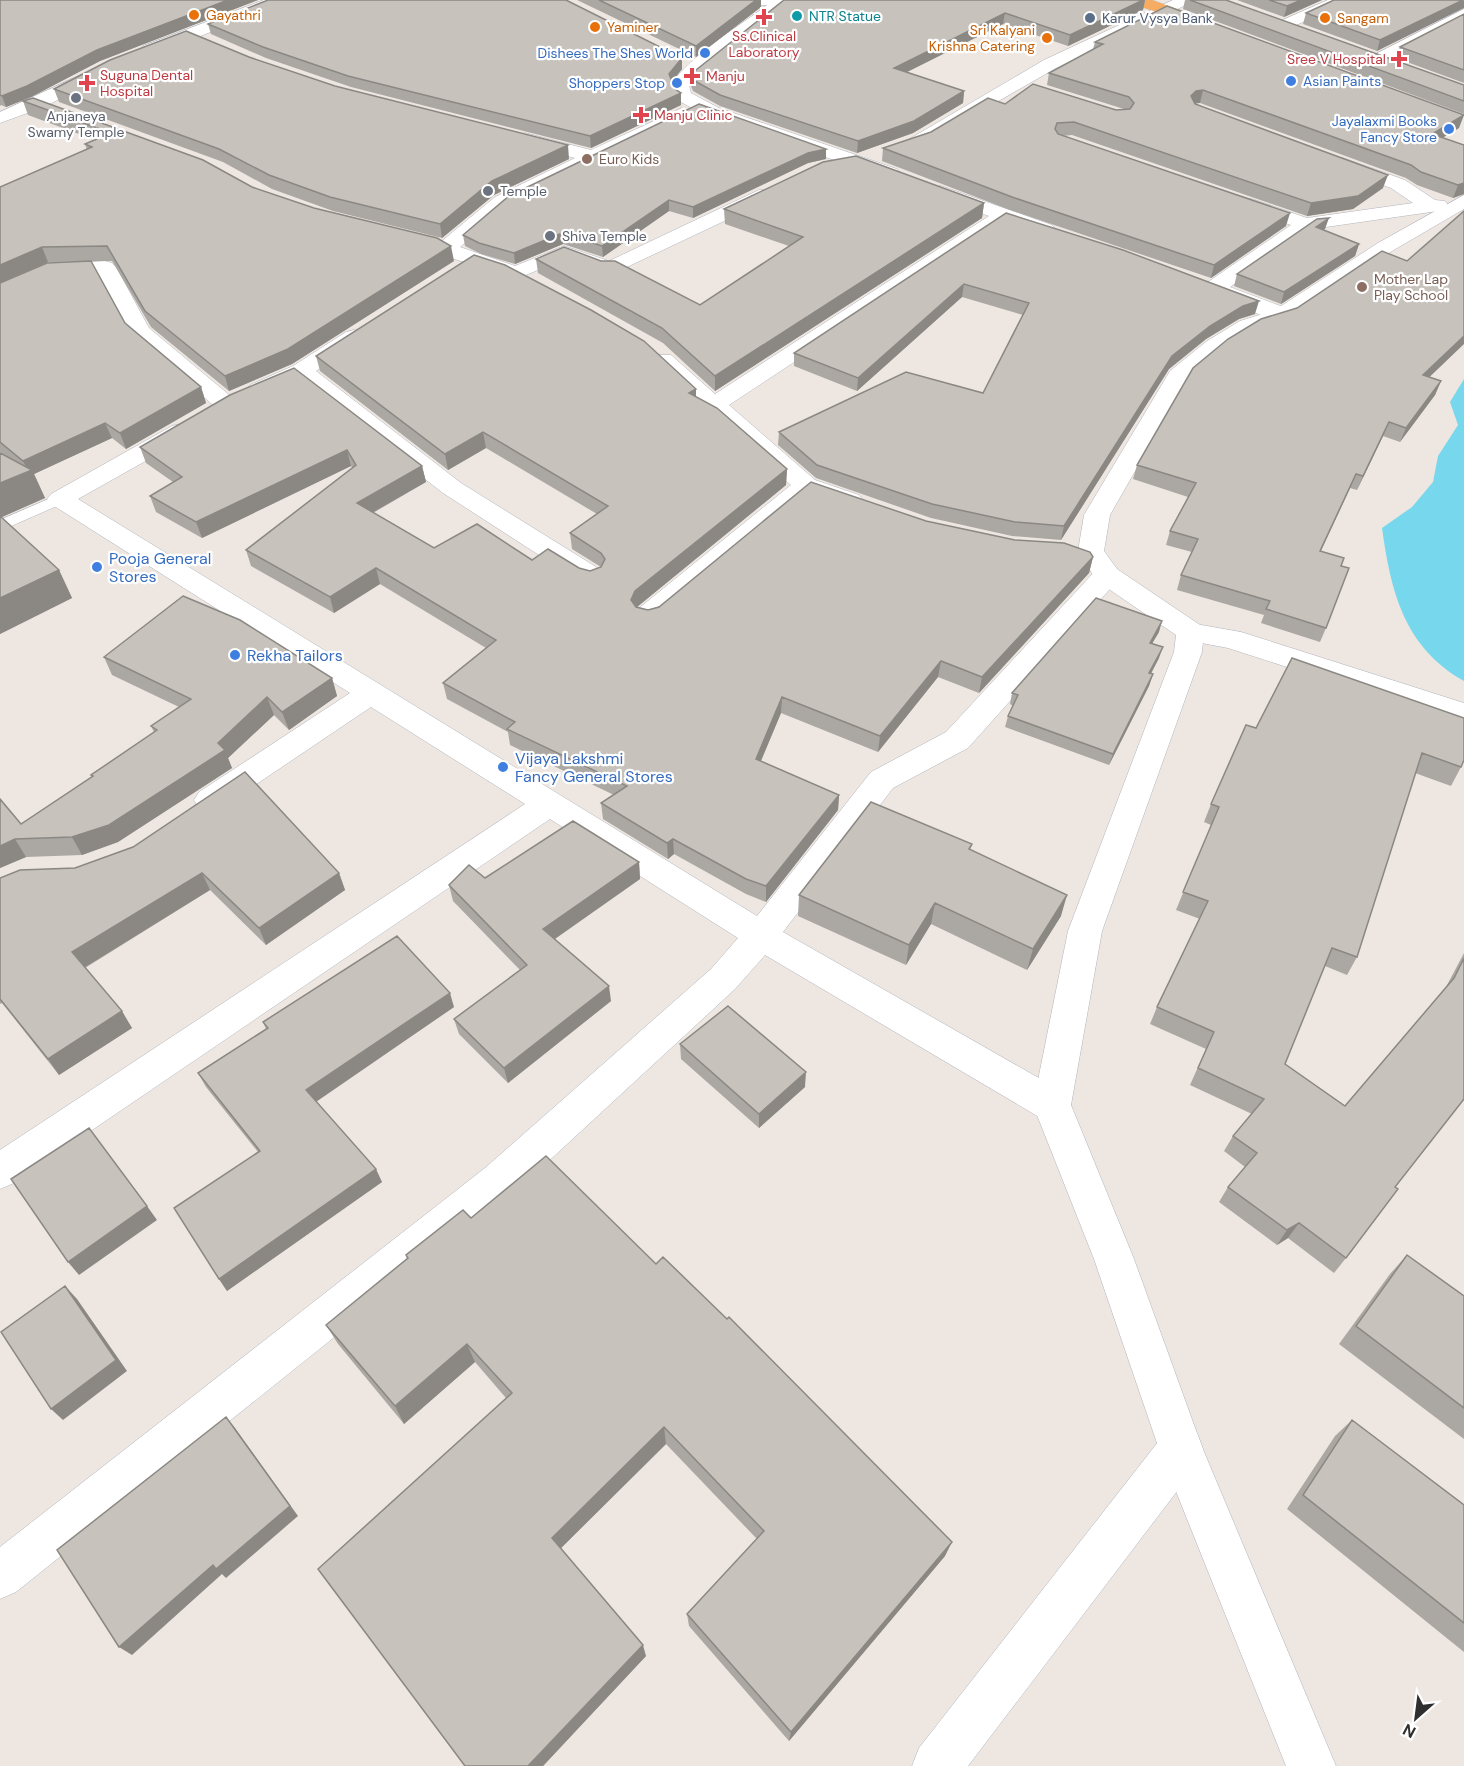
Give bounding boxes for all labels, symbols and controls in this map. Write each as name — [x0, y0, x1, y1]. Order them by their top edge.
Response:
place label: Gayathri — [206, 6, 261, 24]
place label: NTR Statue — [809, 7, 881, 25]
marker: Gayathri — [187, 8, 201, 22]
marker: Ss.Clinical Laboratory — [755, 8, 773, 26]
marker: NTR Statue — [790, 9, 804, 23]
place label: Karur Vysya Bank — [1102, 9, 1213, 27]
place label: Sangam — [1337, 9, 1389, 27]
marker: Karur Vysya Bank — [1083, 11, 1097, 25]
marker: Sangam — [1318, 11, 1332, 25]
place label: Yaminer — [607, 18, 659, 36]
marker: Yaminer — [588, 20, 602, 34]
place label: Sri Kalyani Krishna Catering — [929, 21, 1035, 55]
place label: Ss.Clinical Laboratory — [728, 27, 800, 61]
marker: Sri Kalyani Krishna Catering — [1040, 31, 1054, 45]
place label: Dishees The Shes World — [538, 44, 693, 62]
marker: Dishees The Shes World — [698, 46, 712, 60]
place label: Sree V Hospital — [1287, 50, 1386, 68]
marker: Sree V Hospital — [1390, 50, 1408, 68]
place label: Suguna Dental Hospital — [100, 66, 193, 100]
marker: Manju — [683, 67, 701, 85]
place label: Manju — [706, 67, 745, 85]
place label: Asian Paints — [1303, 72, 1381, 90]
marker: Suguna Dental Hospital — [78, 74, 96, 92]
place label: Shoppers Stop — [569, 74, 665, 92]
marker: Asian Paints — [1284, 74, 1298, 88]
marker: Shoppers Stop — [670, 76, 684, 90]
marker: Anjaneya Swamy Temple — [69, 91, 83, 105]
marker: Manju Clinic — [632, 106, 650, 124]
place label: Manju Clinic — [654, 106, 733, 124]
place label: Anjaneya Swamy Temple — [28, 107, 124, 141]
place label: Jayalaxmi Books Fancy Store — [1332, 112, 1437, 146]
marker: Jayalaxmi Books Fancy Store — [1442, 122, 1456, 136]
place label: Euro Kids — [599, 150, 659, 168]
marker: Euro Kids — [580, 152, 594, 166]
place label: Temple — [500, 182, 547, 200]
marker: Temple — [481, 184, 495, 198]
place label: Shiva Temple — [562, 227, 647, 245]
marker: Shiva Temple — [543, 229, 557, 243]
place label: Mother Lap Play School — [1374, 270, 1448, 304]
marker: Mother Lap Play School — [1355, 280, 1369, 294]
place label: Pooja General Stores — [109, 548, 211, 587]
marker: Pooja General Stores — [90, 560, 104, 574]
place label: Rekha Tailors — [247, 645, 343, 666]
marker: Rekha Tailors — [228, 648, 242, 662]
place label: Vijaya Lakshmi Fancy General Stores — [515, 748, 673, 787]
marker: Vijaya Lakshmi Fancy General Stores — [496, 760, 510, 774]
north arrow — [1386, 1688, 1446, 1748]
text: N — [1399, 1719, 1419, 1743]

